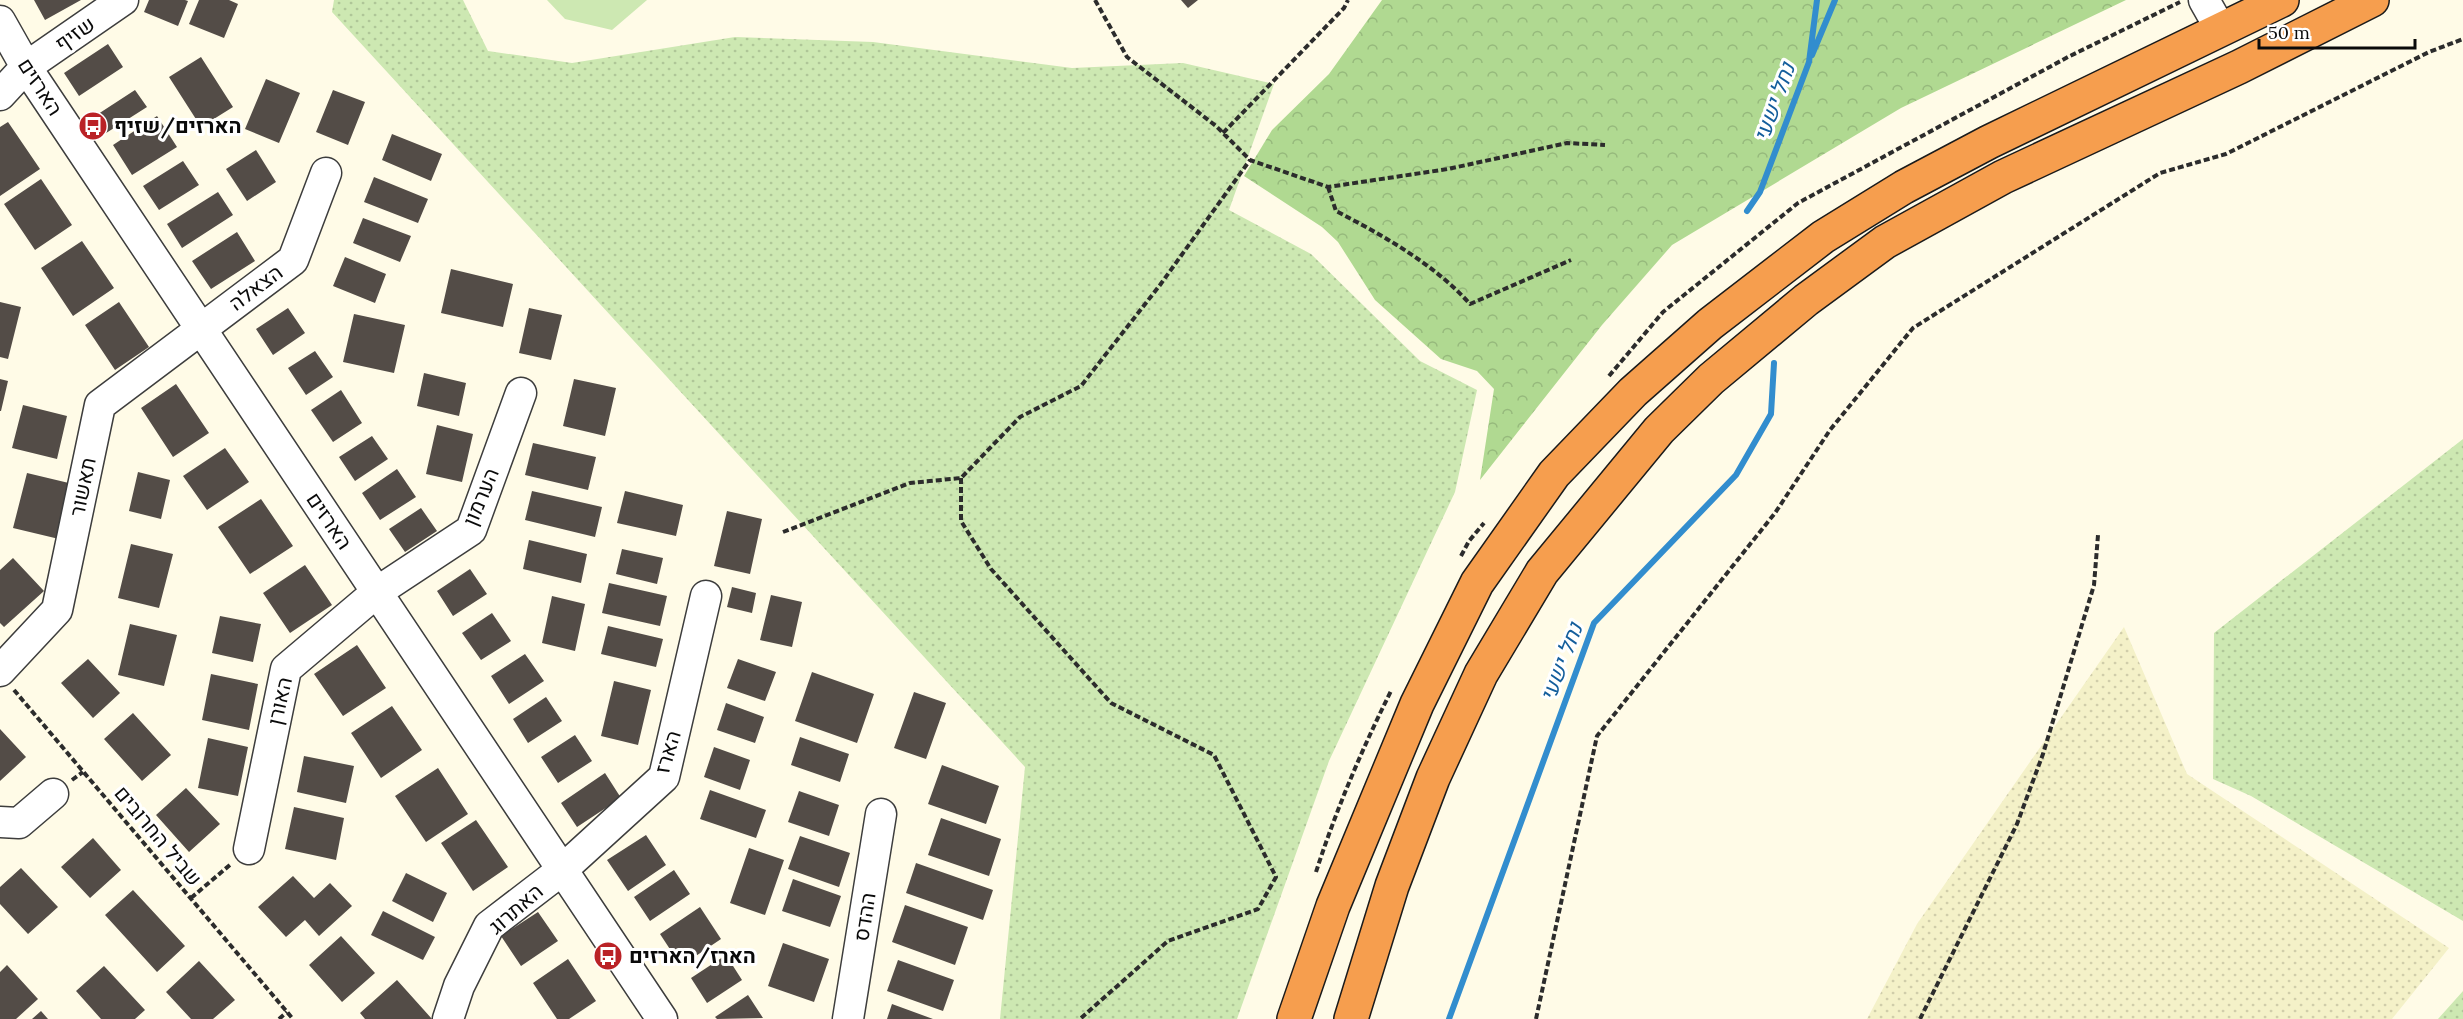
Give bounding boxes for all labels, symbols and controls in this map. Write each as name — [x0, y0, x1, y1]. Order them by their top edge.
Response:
street label: שזיף — [49, 10, 100, 57]
scale bar — [2259, 12, 2415, 50]
text: 50 m — [2268, 21, 2310, 44]
street label: הארזים — [12, 53, 69, 121]
water label: נחל ישעי — [1747, 57, 1802, 145]
bus stop icon: הארזים/שזיף — [77, 110, 109, 142]
place label: הארזים/שזיף — [114, 112, 242, 139]
street label: הצאלה — [223, 259, 288, 317]
street label: תאשור — [63, 455, 102, 519]
street label: הערמון — [456, 464, 505, 530]
street label: הארזים — [301, 487, 358, 554]
water label: נחל ישעי — [1533, 617, 1589, 705]
street label: האורן — [261, 674, 298, 727]
street label: הארז — [648, 727, 687, 777]
street label: שביל החרובים — [109, 780, 208, 891]
street label: האתרוג — [483, 878, 549, 940]
street label: ההדס — [847, 891, 882, 943]
bus stop icon: הארז/הארזים — [592, 940, 624, 972]
place label: הארז/הארזים — [629, 942, 756, 969]

